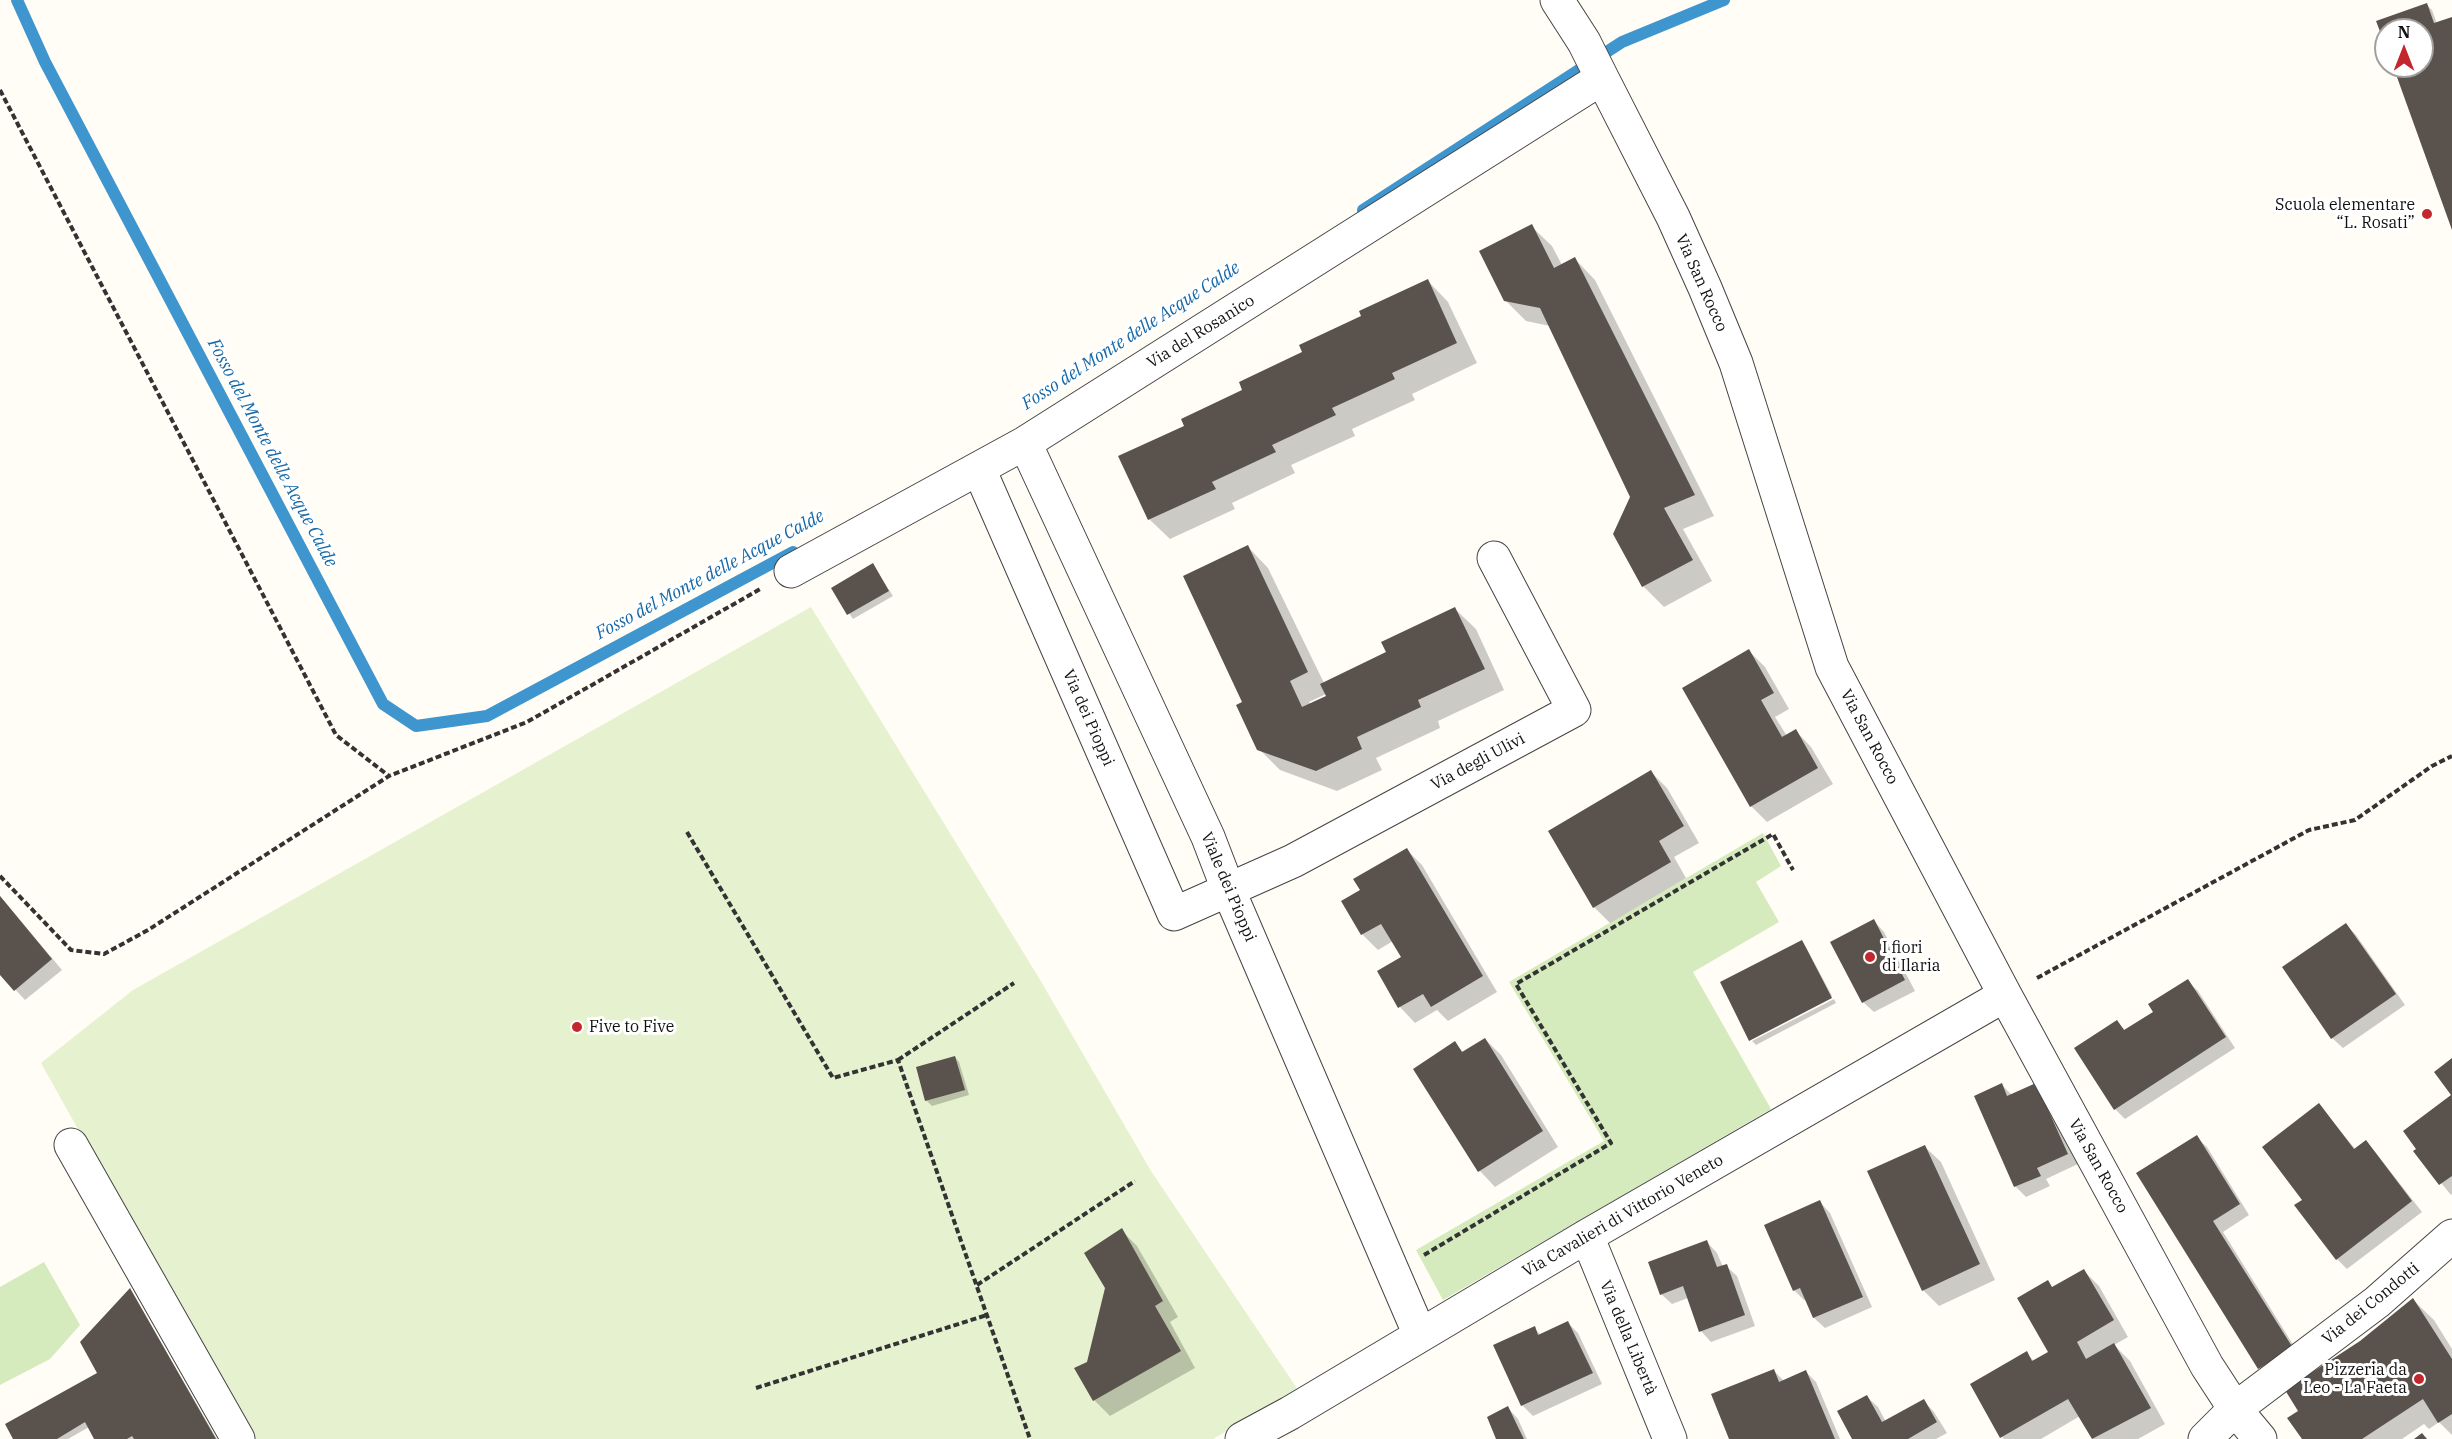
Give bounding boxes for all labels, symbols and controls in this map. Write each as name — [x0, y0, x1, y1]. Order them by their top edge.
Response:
north arrow — [2374, 18, 2434, 78]
text: N — [2398, 22, 2410, 42]
place label: Scuola elementare “L. Rosati” — [2275, 195, 2415, 233]
marker: Scuola elementare “L. Rosati” — [2420, 207, 2434, 221]
street label: Via San Rocco — [1671, 231, 1731, 335]
water label: Fosso del Monte delle Acque Calde — [1018, 257, 1244, 415]
street label: Via del Rosanico — [1144, 291, 1258, 373]
water label: Fosso del Monte delle Acque Calde — [202, 335, 342, 571]
water label: Fosso del Monte delle Acque Calde — [592, 505, 828, 645]
street label: Via dei Pioppi — [1058, 667, 1118, 769]
street label: Via San Rocco — [1836, 686, 1902, 788]
street label: Via degli Ulivi — [1428, 729, 1528, 795]
street label: Viale dei Pioppi — [1196, 829, 1260, 945]
place label: I fiori di Ilaria — [1882, 938, 1940, 976]
marker: I fiori di Ilaria — [1863, 950, 1877, 964]
place label: Five to Five — [589, 1017, 674, 1037]
marker: Five to Five — [570, 1020, 584, 1034]
street label: Via San Rocco — [2064, 1116, 2132, 1216]
street label: Via Cavalieri di Vittorio Veneto — [1519, 1151, 1727, 1281]
street label: Via dei Condotti — [2319, 1259, 2423, 1349]
street label: Via della Libertà — [1595, 1278, 1661, 1398]
place label: Pizzeria da Leo - La Faeta — [2303, 1360, 2407, 1398]
marker: Pizzeria da Leo - La Faeta — [2412, 1372, 2426, 1386]

